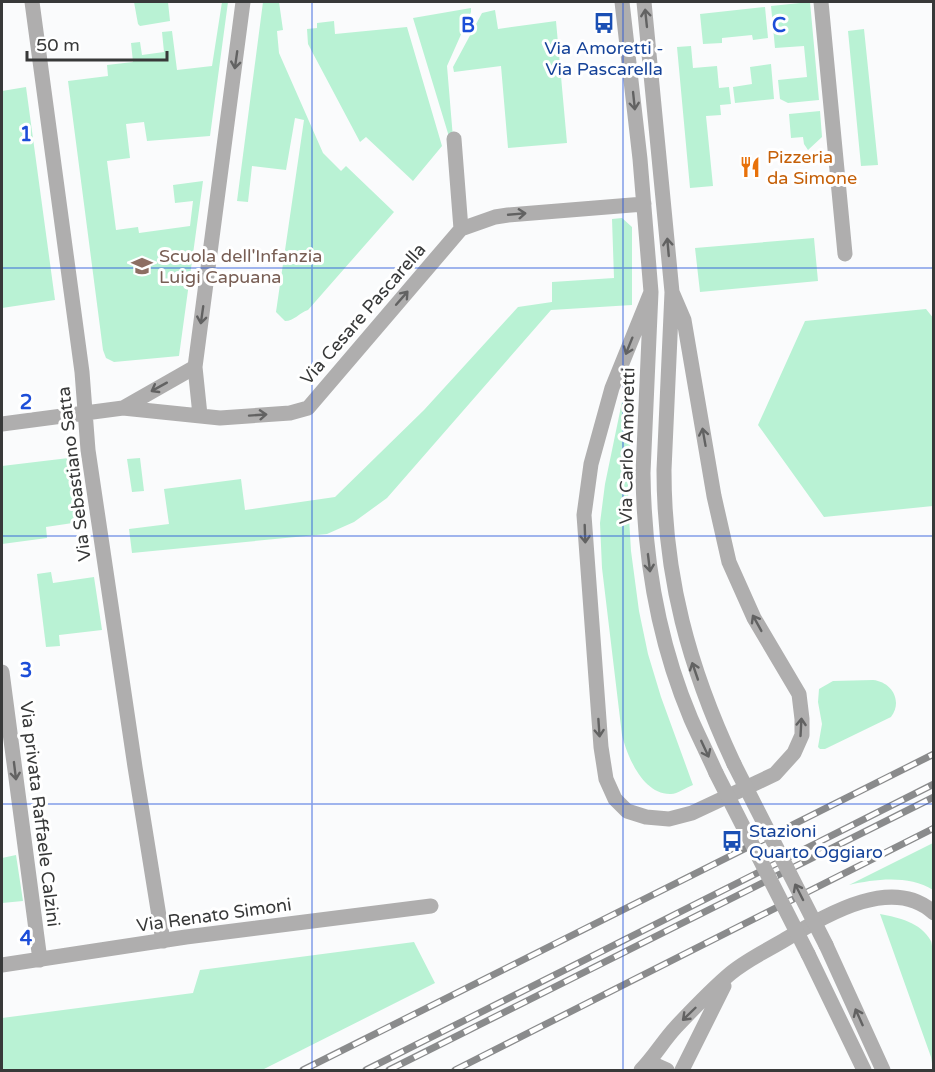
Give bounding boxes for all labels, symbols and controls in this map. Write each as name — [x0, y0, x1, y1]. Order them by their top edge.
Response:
one-way arrow — [640, 9, 651, 29]
bus stop icon: Via Amoretti - Via Pascarella — [592, 11, 616, 35]
text: B — [461, 14, 475, 38]
text: C — [772, 14, 786, 38]
scale bar — [27, 24, 166, 62]
text: 50 m — [36, 34, 80, 56]
place label: Via Amoretti - Via Pascarella — [544, 37, 664, 80]
one-way arrow — [231, 49, 242, 69]
one-way arrow — [628, 91, 639, 111]
text: 1 — [20, 123, 32, 147]
place label: Pizzeria da Simone — [767, 146, 857, 189]
restaurant icon: Pizzeria da Simone — [738, 155, 762, 179]
one-way arrow — [507, 208, 527, 219]
one-way arrow — [662, 237, 673, 257]
street label: Via Cesare Pascarella — [296, 239, 430, 389]
place label: Scuola dell'Infanzia Luigi Capuana — [159, 245, 322, 288]
school or university icon: Scuola dell'Infanzia Luigi Capuana — [130, 254, 154, 278]
one-way arrow — [395, 291, 409, 306]
one-way arrow — [196, 305, 207, 325]
one-way arrow — [623, 336, 634, 354]
street label: Via Carlo Amoretti — [615, 367, 639, 525]
one-way arrow — [151, 382, 168, 394]
street label: Via Sebastiano Satta — [52, 385, 96, 563]
text: 2 — [20, 391, 32, 415]
one-way arrow — [248, 409, 268, 420]
one-way arrow — [698, 428, 709, 447]
one-way arrow — [580, 523, 591, 543]
one-way arrow — [643, 552, 654, 572]
one-way arrow — [751, 615, 763, 632]
text: 3 — [20, 659, 32, 683]
one-way arrow — [689, 662, 700, 681]
street label: Via privata Raffaele Calzini — [15, 700, 65, 928]
one-way arrow — [796, 717, 807, 737]
one-way arrow — [594, 718, 605, 738]
one-way arrow — [700, 739, 712, 757]
one-way arrow — [10, 761, 21, 781]
place label: Stazioni Quarto Oggiaro — [749, 820, 883, 863]
bus stop icon: Stazioni Quarto Oggiaro — [720, 829, 744, 853]
one-way arrow — [793, 884, 805, 902]
street label: Via Renato Simoni — [135, 893, 293, 937]
text: 4 — [20, 927, 33, 951]
one-way arrow — [682, 1007, 697, 1021]
one-way arrow — [853, 1009, 864, 1027]

